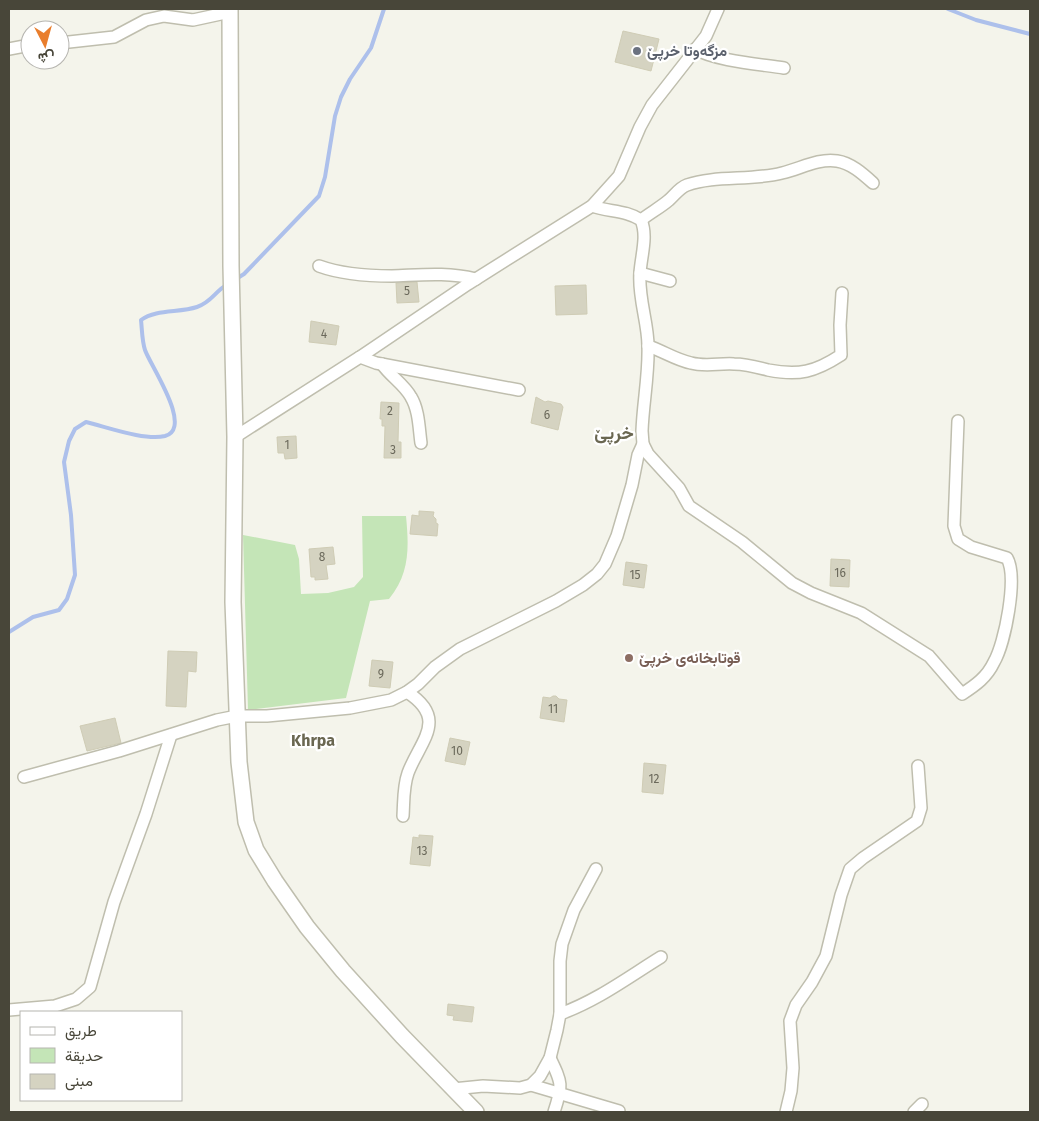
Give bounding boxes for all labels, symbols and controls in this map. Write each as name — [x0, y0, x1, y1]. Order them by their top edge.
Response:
north arrow — [20, 20, 70, 70]
place label: مزگەوتا خرپێ — [647, 42, 727, 61]
marker: مزگەوتا خرپێ — [631, 45, 643, 57]
text: ش — [37, 48, 56, 67]
house number: 5 — [404, 284, 410, 298]
house number: 4 — [321, 327, 328, 341]
house number: 2 — [387, 404, 393, 418]
house number: 6 — [544, 408, 550, 422]
district label: خرپێ — [594, 422, 634, 445]
house number: 1 — [284, 438, 290, 452]
house number: 3 — [390, 443, 396, 457]
house number: 8 — [319, 550, 326, 564]
house number: 16 — [834, 566, 846, 580]
house number: 15 — [629, 568, 641, 582]
place label: قوتابخانەی خرپێ — [639, 649, 741, 668]
marker: قوتابخانەی خرپێ — [623, 652, 635, 664]
house number: 9 — [378, 667, 384, 681]
house number: 11 — [548, 702, 558, 716]
district label: Khrpa — [291, 731, 335, 750]
house number: 10 — [451, 744, 463, 758]
house number: 12 — [648, 772, 660, 786]
house number: 13 — [416, 844, 428, 858]
legend — [20, 1011, 182, 1101]
text: طريق — [65, 1022, 97, 1041]
text: حديقة — [65, 1047, 103, 1065]
text: مبنى — [65, 1072, 93, 1091]

